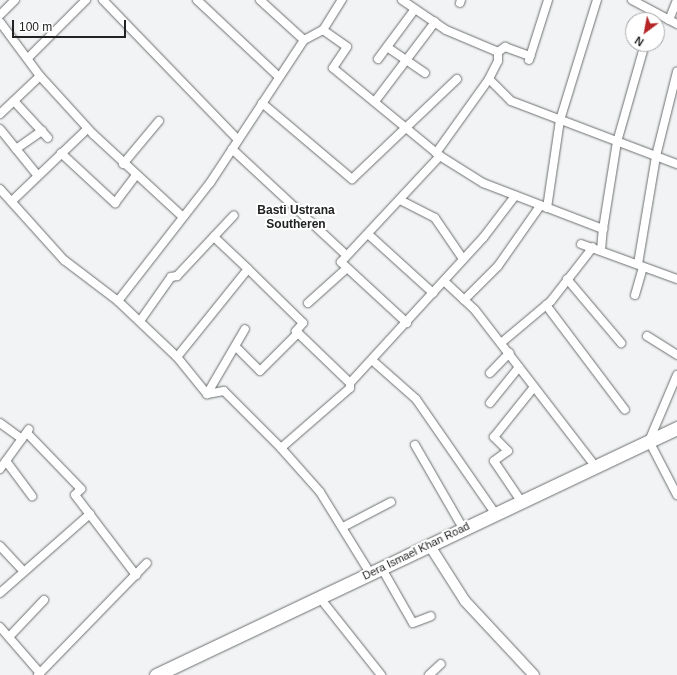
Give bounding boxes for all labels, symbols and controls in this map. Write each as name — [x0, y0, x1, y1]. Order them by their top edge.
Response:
scale bar — [14, 12, 128, 38]
north arrow — [625, 12, 665, 52]
text: 100 m — [19, 20, 52, 34]
text: N — [633, 34, 646, 49]
district label: Basti Ustrana Southeren — [257, 204, 335, 232]
street label: Dera Ismael Khan Road — [360, 519, 472, 583]

